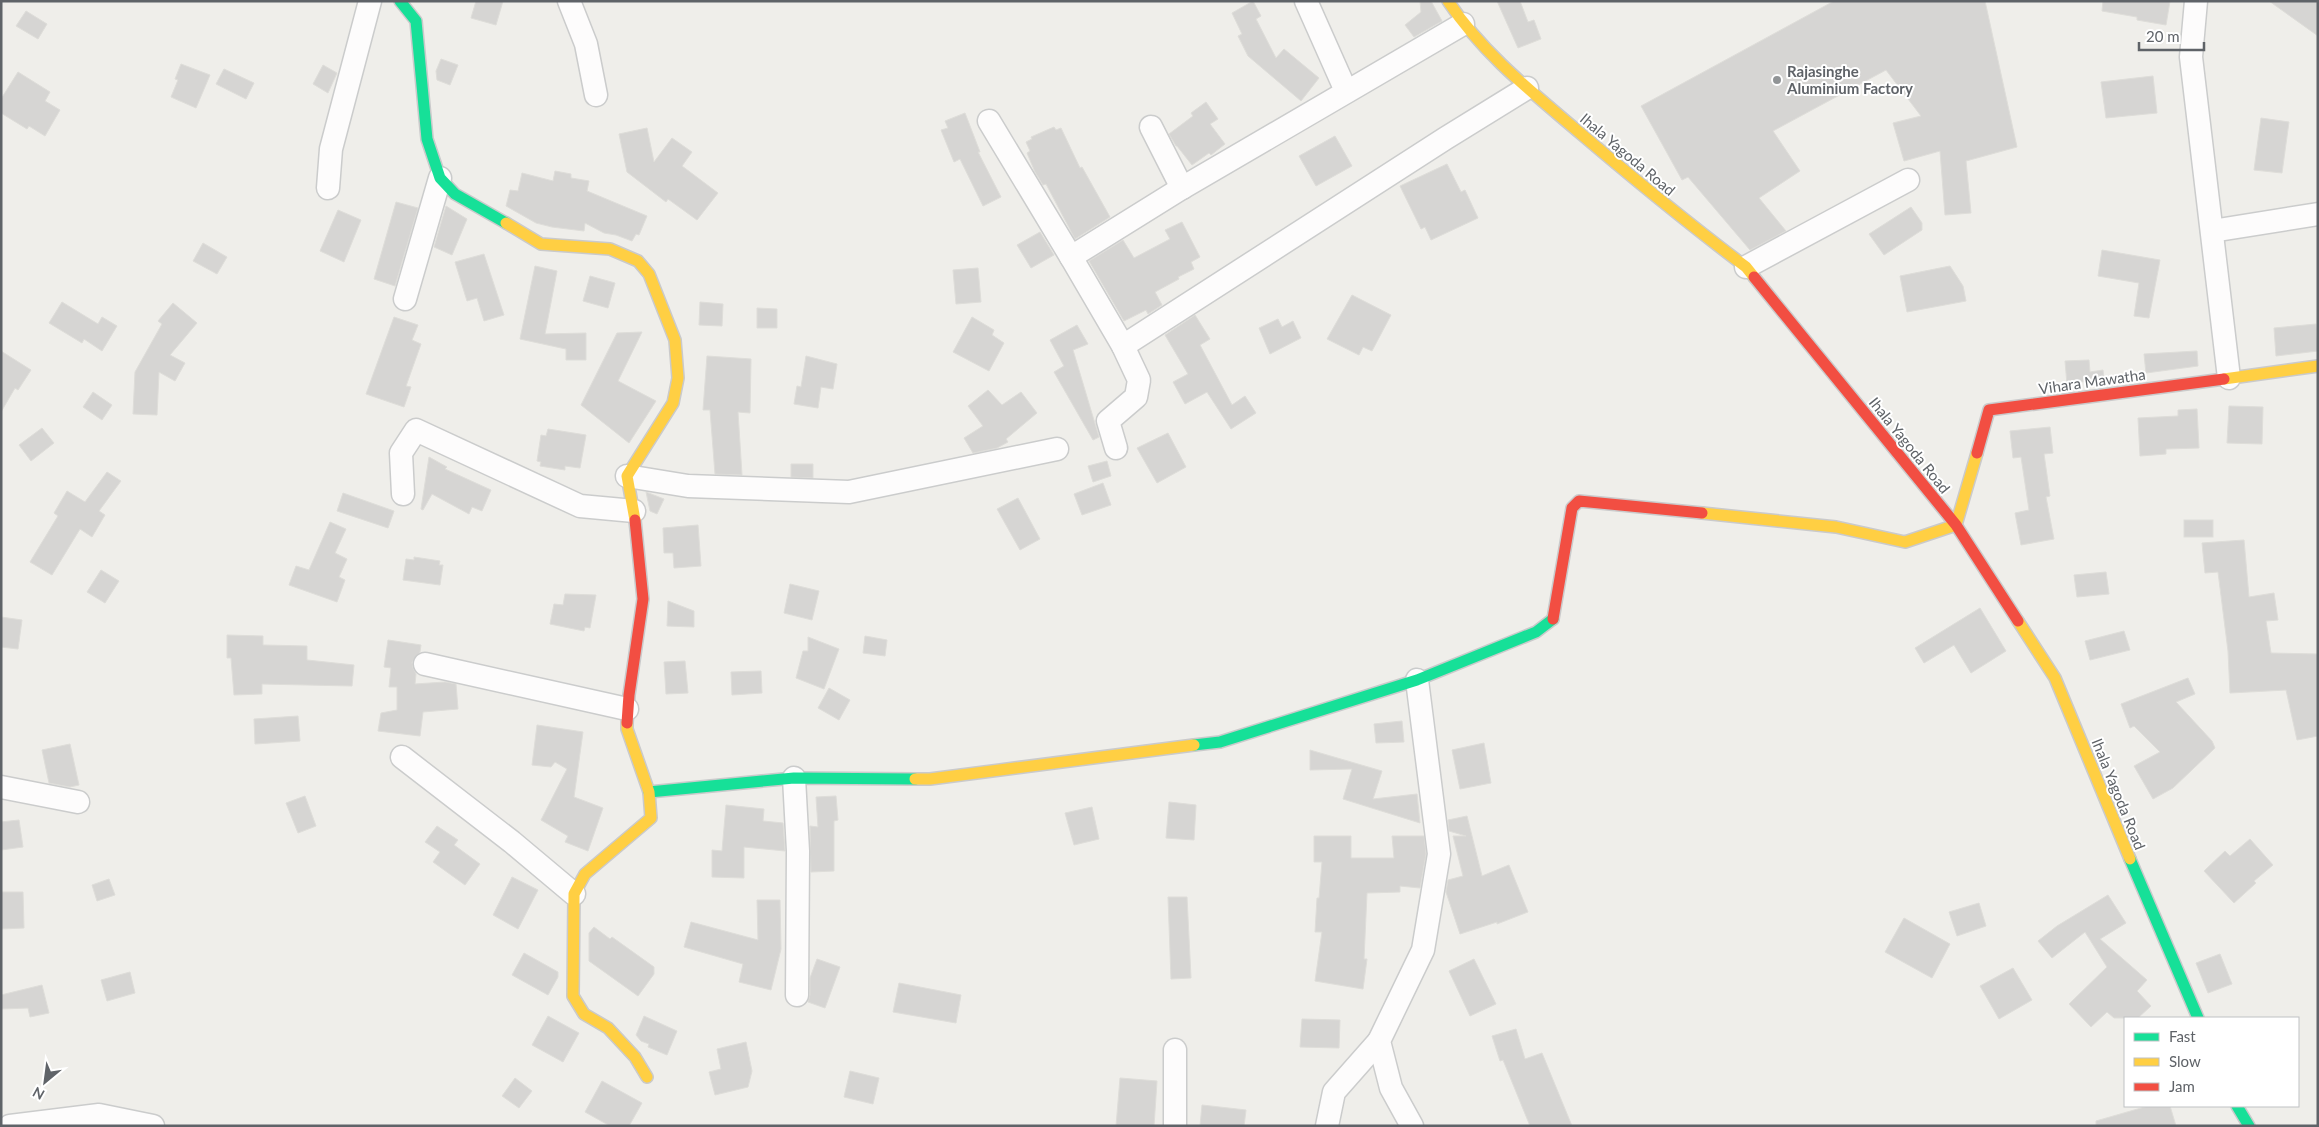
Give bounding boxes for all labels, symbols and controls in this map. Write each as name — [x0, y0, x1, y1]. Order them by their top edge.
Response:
scale bar — [2139, 20, 2204, 52]
text: 20 m — [2146, 27, 2180, 45]
place label: Rajasinghe Aluminium Factory — [1786, 62, 1913, 97]
marker: Rajasinghe Aluminium Factory — [1771, 74, 1783, 86]
street label: Ihala Yagoda Road — [1577, 109, 1679, 199]
street label: Vihara Mawatha — [2037, 365, 2147, 397]
street label: Ihala Yagoda Road — [1866, 393, 1954, 497]
street label: Ihala Yagoda Road — [2088, 736, 2150, 852]
legend — [2124, 1017, 2299, 1107]
text: Fast — [2169, 1027, 2196, 1045]
text: Slow — [2169, 1052, 2201, 1070]
north arrow — [20, 1057, 70, 1107]
text: Jam — [2169, 1077, 2195, 1095]
text: N — [30, 1084, 47, 1104]

